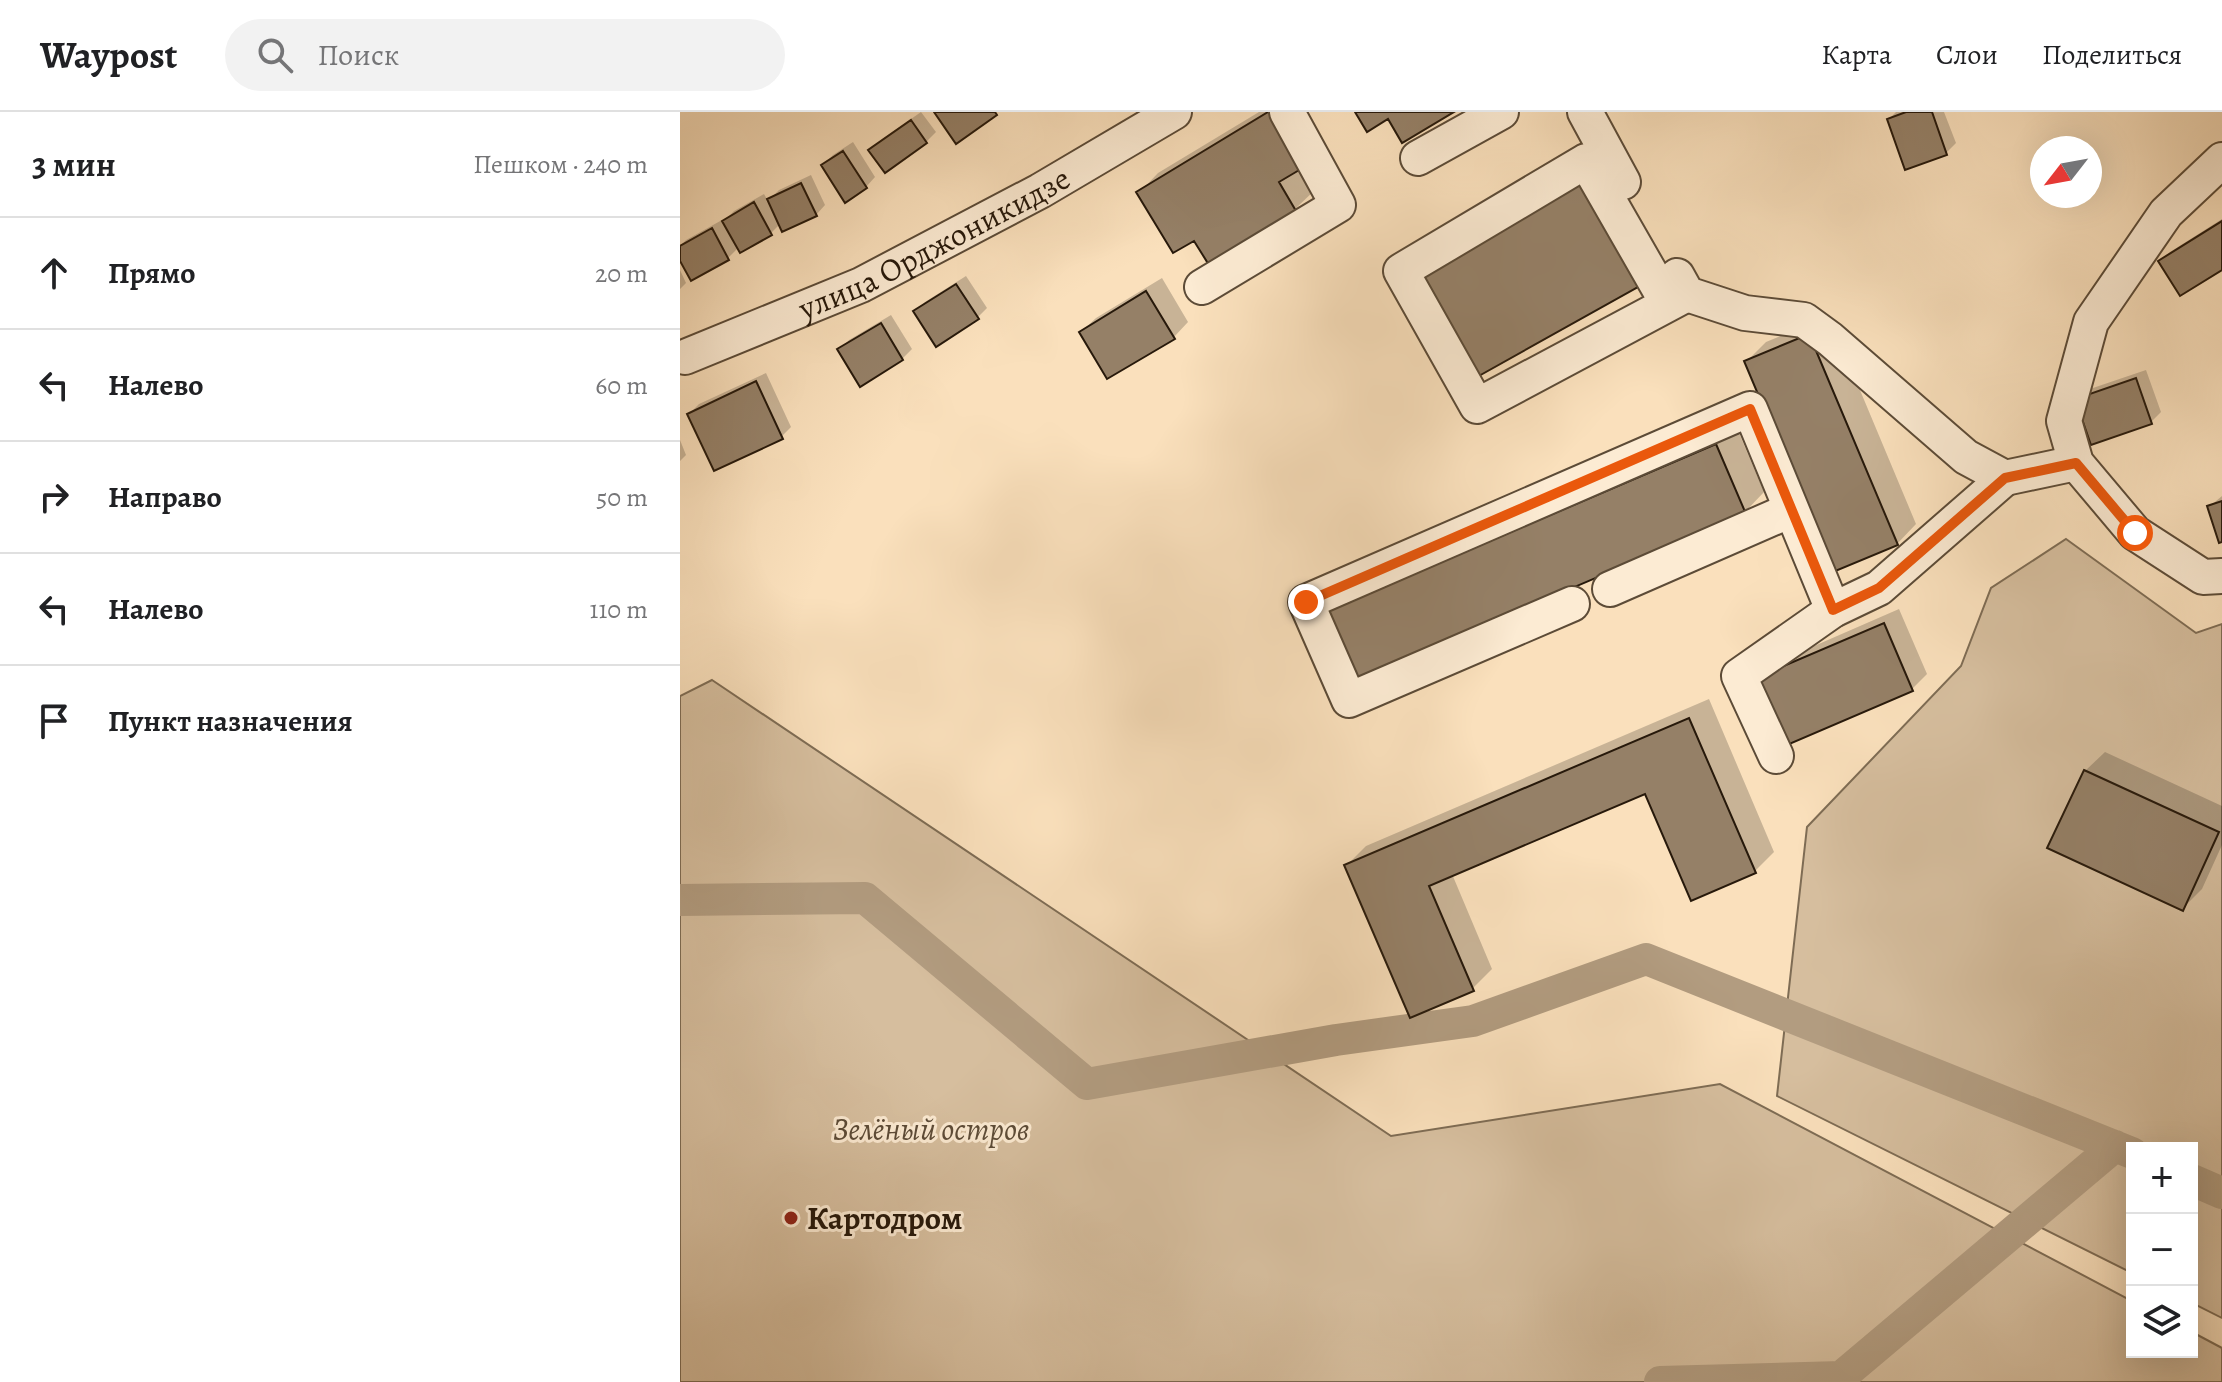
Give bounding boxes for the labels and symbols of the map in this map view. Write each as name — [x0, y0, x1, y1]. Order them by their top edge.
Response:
north arrow — [2030, 136, 2102, 208]
street label: улица Орджоникидзе — [791, 156, 1078, 331]
route start — [2117, 515, 2153, 551]
route end — [1288, 584, 1324, 620]
park label: Зелёный остров — [833, 1107, 1029, 1151]
place label: Картодром — [807, 1196, 962, 1240]
marker: Картодром — [782, 1209, 800, 1227]

